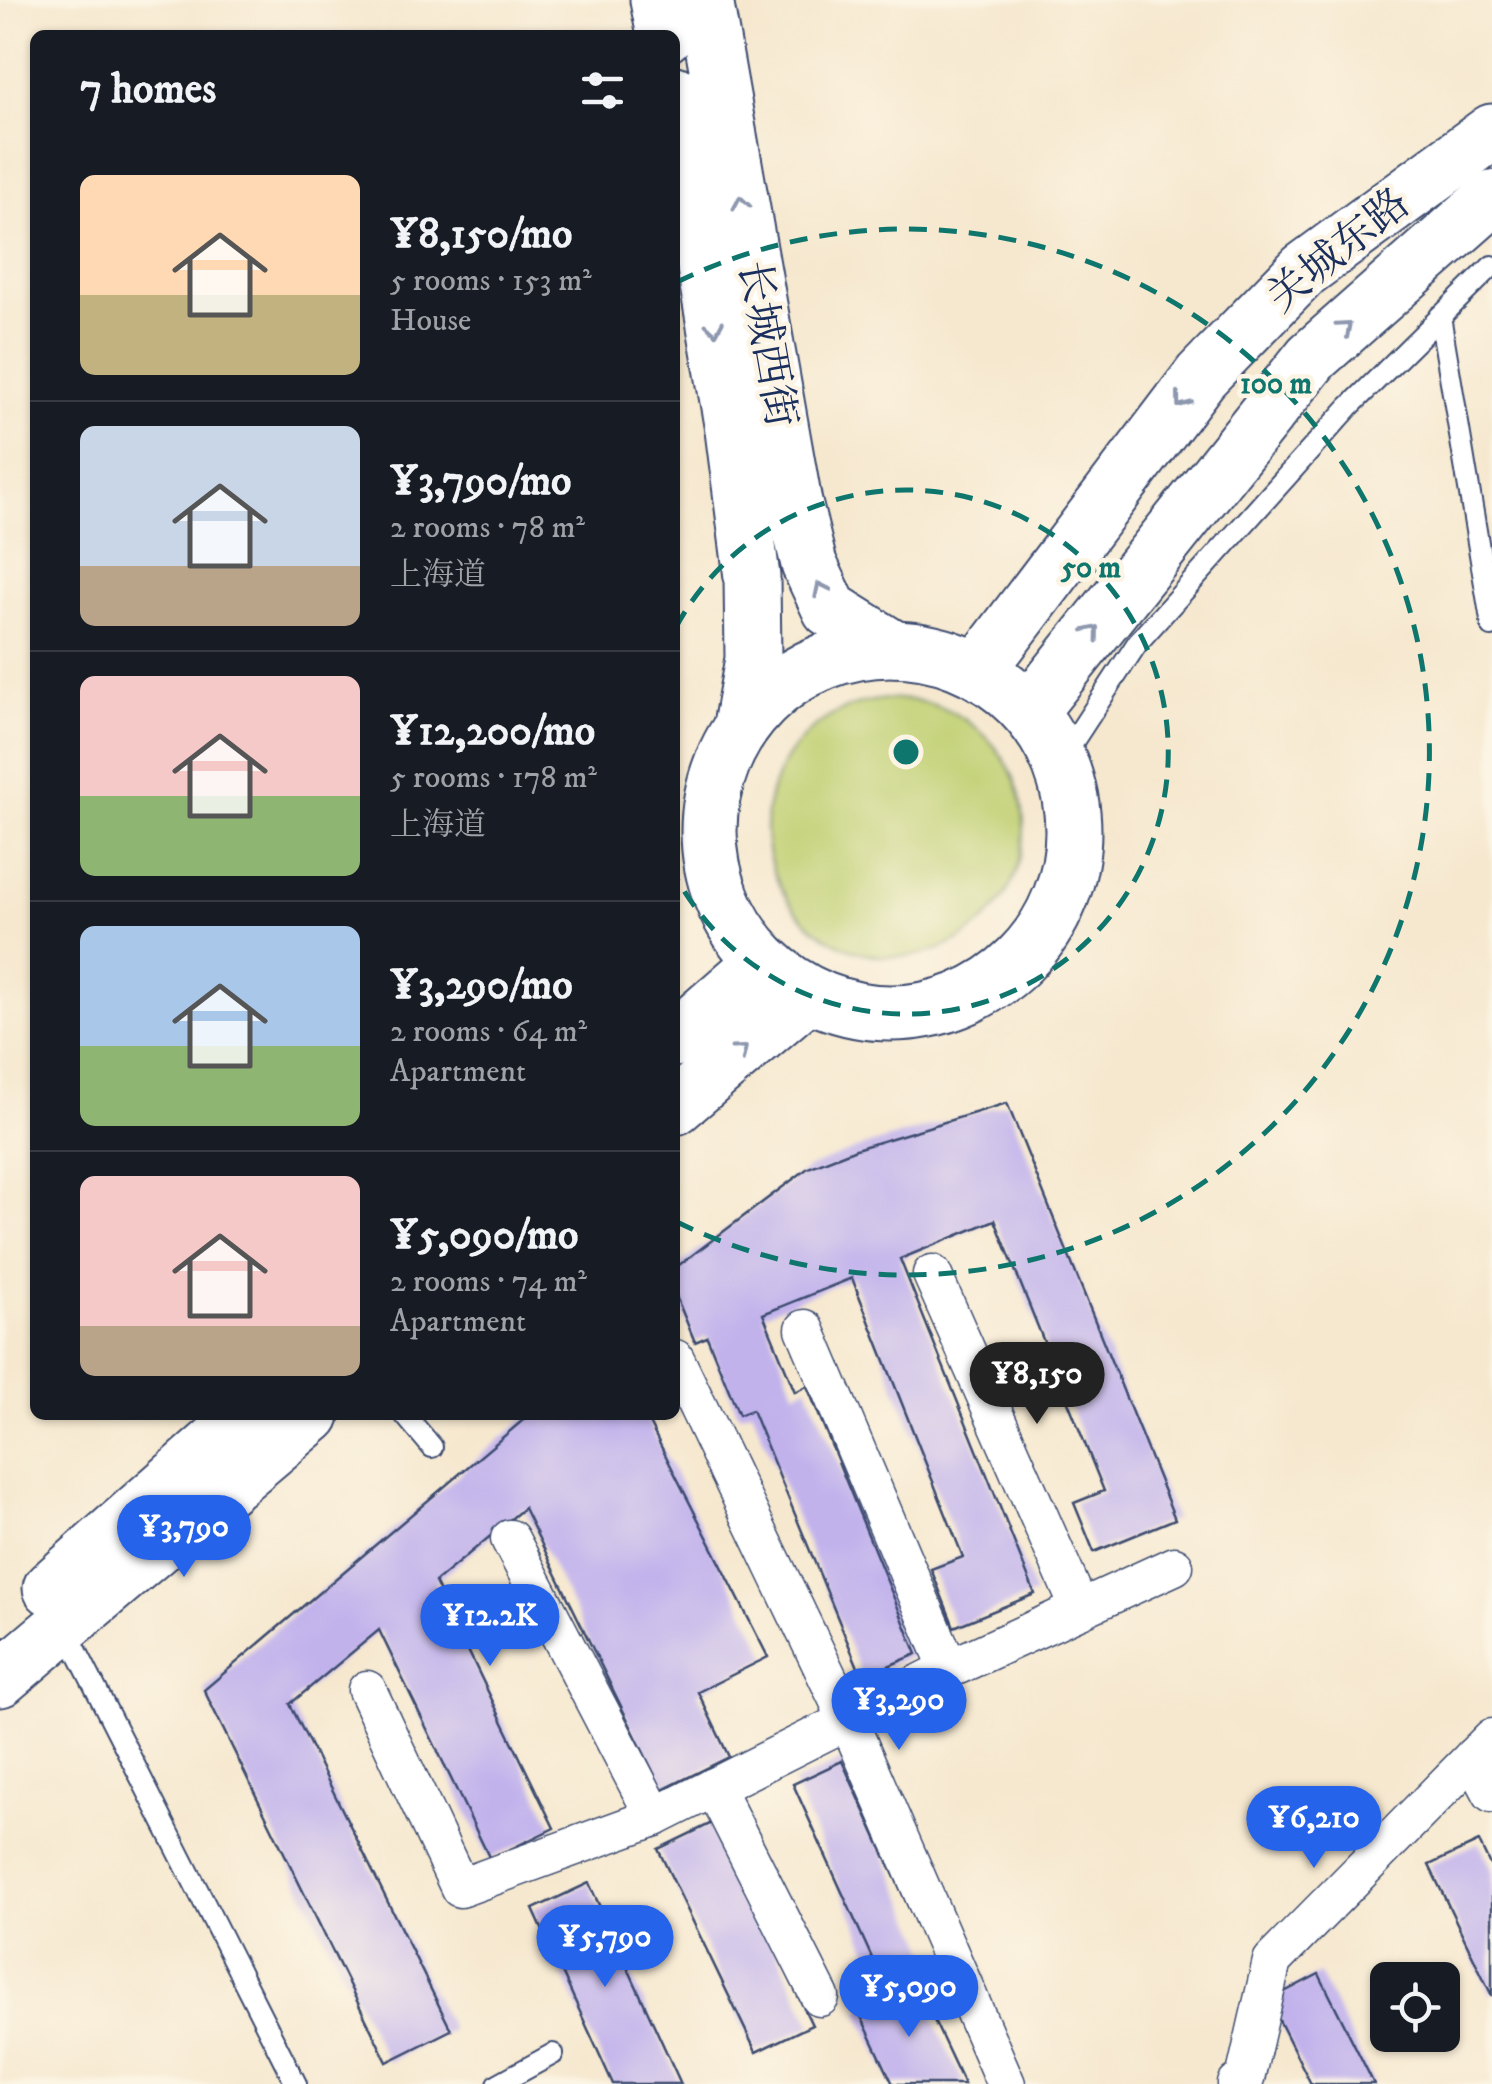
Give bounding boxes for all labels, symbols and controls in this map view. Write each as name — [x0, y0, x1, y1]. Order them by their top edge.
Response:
icon: filters — [575, 63, 630, 118]
text: 7 homes — [80, 64, 216, 116]
street label: 关城东路 — [1257, 178, 1421, 324]
one-way arrow — [731, 195, 752, 211]
text: ¥8,150/mo — [390, 209, 572, 261]
icon: home — [160, 215, 280, 335]
street label: 长城西街 — [726, 257, 806, 431]
text: 5 rooms · 153 m² — [390, 261, 592, 301]
text: House — [390, 301, 471, 341]
one-way arrow — [704, 320, 725, 336]
one-way arrow — [1333, 322, 1352, 340]
text: 100 m — [1240, 366, 1313, 403]
one-way arrow — [1176, 390, 1194, 408]
text: ¥3,790/mo — [390, 456, 571, 508]
icon: home — [160, 466, 280, 586]
text: 2 rooms · 78 m² — [390, 508, 585, 548]
text: 50 m — [1060, 550, 1121, 587]
text: 上海道 — [390, 556, 486, 596]
one-way arrow — [813, 581, 833, 599]
one-way arrow — [1081, 625, 1098, 643]
text: ¥12,200/mo — [390, 706, 595, 758]
icon: home — [160, 716, 280, 836]
centre of rings — [888, 734, 924, 770]
text: 5 rooms · 178 m² — [390, 758, 597, 798]
text: 上海道 — [390, 806, 486, 846]
text: ¥3,290/mo — [390, 960, 573, 1012]
icon: home — [160, 966, 280, 1086]
text: 2 rooms · 64 m² — [390, 1012, 587, 1052]
one-way arrow — [730, 1044, 748, 1062]
text: Apartment — [390, 1052, 526, 1092]
text: ¥5,090/mo — [390, 1210, 579, 1262]
icon: home — [160, 1216, 280, 1336]
text: 2 rooms · 74 m² — [390, 1262, 587, 1302]
text: Apartment — [390, 1302, 526, 1342]
pin: ¥8,150 — [956, 1342, 1118, 1427]
text: ¥8,150 — [992, 1354, 1082, 1394]
pin: ¥3,790 — [103, 1495, 265, 1580]
text: ¥3,790 — [139, 1507, 229, 1547]
pin: ¥12.2K — [409, 1584, 571, 1669]
text: ¥12.2K — [442, 1596, 538, 1636]
pin: ¥3,290 — [818, 1668, 980, 1753]
text: ¥3,290 — [854, 1680, 944, 1720]
pin: ¥6,210 — [1233, 1786, 1395, 1871]
text: ¥6,210 — [1268, 1798, 1360, 1838]
pin: ¥5,790 — [524, 1905, 686, 1990]
text: ¥5,790 — [558, 1917, 652, 1957]
pin: ¥5,090 — [828, 1955, 990, 2040]
map controls — [1370, 1962, 1460, 2052]
button: locate — [1370, 1962, 1460, 2052]
text: ¥5,090 — [861, 1967, 957, 2007]

